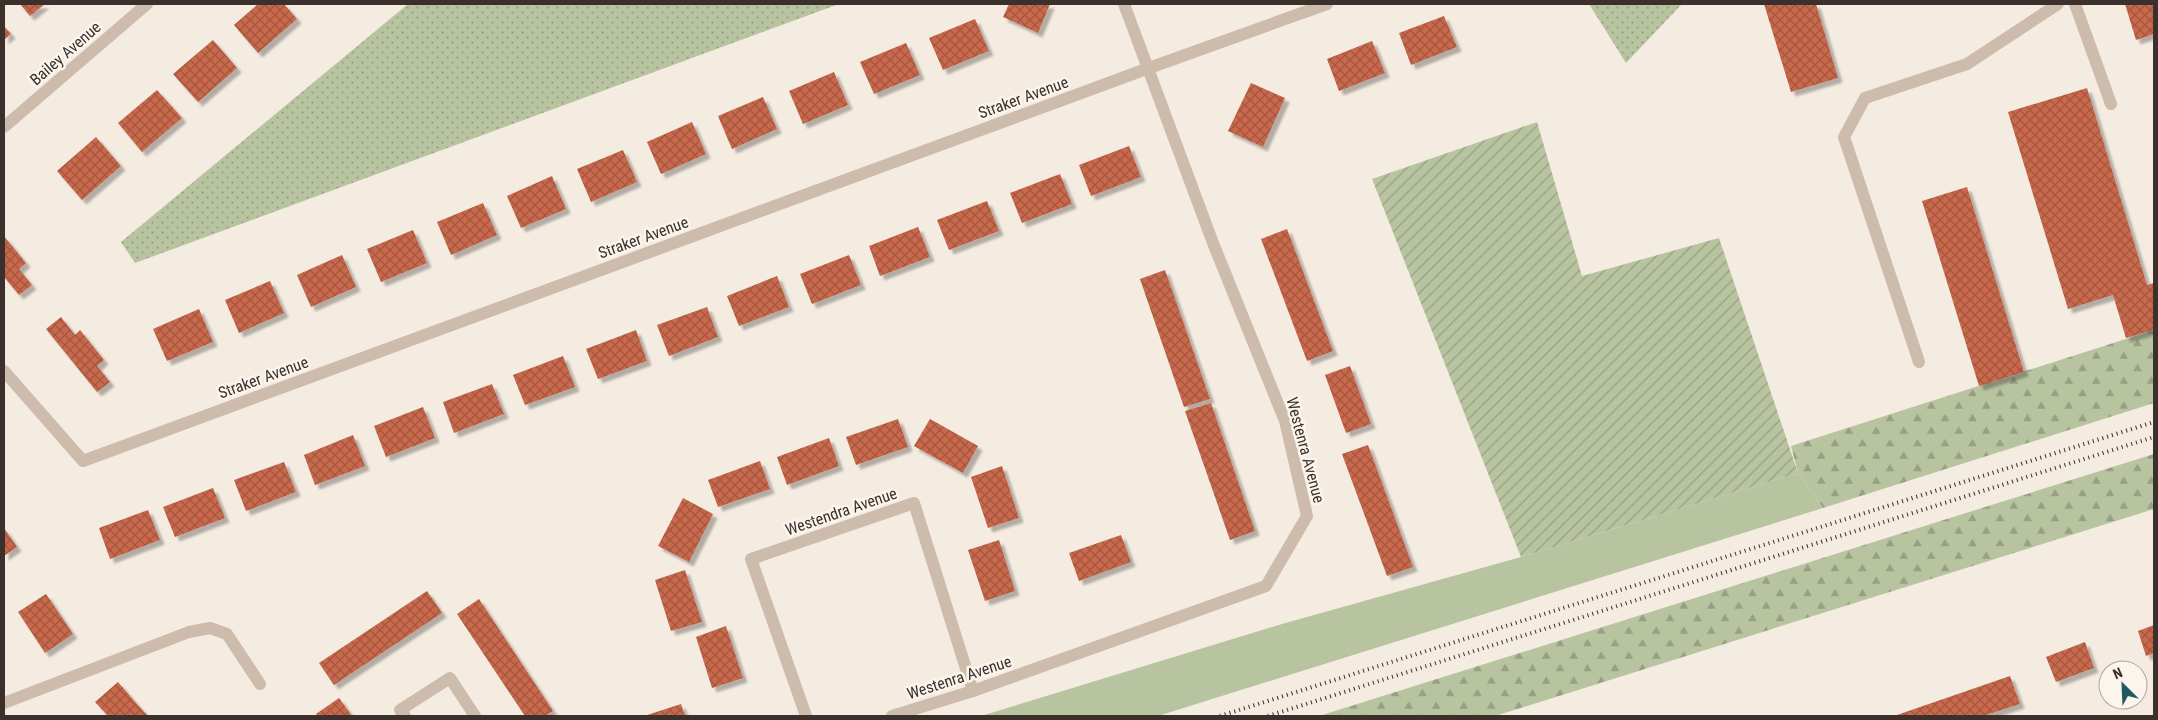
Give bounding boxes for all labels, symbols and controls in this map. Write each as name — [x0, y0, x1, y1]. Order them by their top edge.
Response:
street label: Bailey Avenue — [26, 17, 105, 89]
street label: Straker Avenue — [976, 72, 1071, 123]
street label: Straker Avenue — [596, 212, 691, 263]
street label: Straker Avenue — [216, 352, 311, 403]
street label: Westenra Avenue — [1282, 395, 1329, 505]
street label: Westendra Avenue — [783, 484, 899, 539]
street label: Westenra Avenue — [905, 652, 1014, 703]
north arrow — [2098, 660, 2148, 710]
text: N — [2111, 664, 2125, 682]

